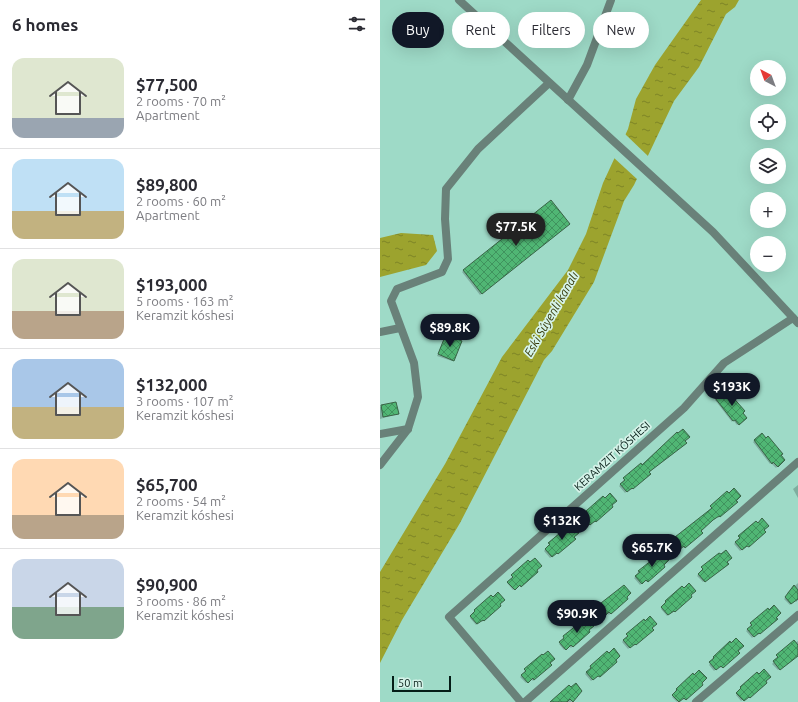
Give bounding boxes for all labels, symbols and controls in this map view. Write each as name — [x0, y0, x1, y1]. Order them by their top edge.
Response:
chip: Buy — [392, 12, 444, 48]
chip: Rent — [452, 12, 510, 48]
chip: Filters — [518, 12, 585, 48]
chip: New — [593, 12, 649, 48]
icon: filters — [346, 13, 368, 35]
text: 6 homes — [12, 15, 78, 34]
north arrow — [750, 60, 786, 96]
map controls — [750, 60, 786, 272]
icon: home — [44, 74, 92, 122]
text: $77,500 — [136, 75, 198, 94]
text: 2 rooms · 70 m² — [136, 94, 226, 108]
button: locate — [750, 104, 786, 140]
text: Apartment — [136, 108, 200, 122]
button: layers — [750, 148, 786, 184]
icon: home — [44, 175, 92, 223]
text: $89,800 — [136, 175, 198, 194]
button: + — [750, 192, 786, 228]
text: 2 rooms · 60 m² — [136, 194, 226, 208]
text: Apartment — [136, 208, 200, 222]
pin: $77.5K — [483, 213, 549, 247]
text: $77.5K — [495, 219, 537, 233]
button: − — [750, 236, 786, 272]
water label: Eski Súyenli kanalı — [521, 269, 581, 359]
icon: home — [44, 275, 92, 323]
text: $193,000 — [136, 275, 207, 294]
text: 5 rooms · 163 m² — [136, 294, 233, 308]
text: Keramzit kóshesi — [136, 308, 234, 322]
pin: $89.8K — [417, 314, 483, 348]
text: $89.8K — [429, 320, 471, 334]
pin: $193K — [704, 373, 760, 407]
icon: home — [44, 375, 92, 423]
text: $132,000 — [136, 375, 207, 394]
text: $193K — [713, 379, 751, 393]
text: 3 rooms · 107 m² — [136, 394, 233, 408]
text: Keramzit kóshesi — [136, 408, 234, 422]
street label: KERAMZIT KÓSHESI — [571, 418, 652, 493]
icon: home — [44, 475, 92, 523]
text: $65,700 — [136, 475, 198, 494]
text: 2 rooms · 54 m² — [136, 494, 226, 508]
pin: $132K — [534, 507, 590, 541]
text: Keramzit kóshesi — [136, 508, 234, 522]
text: $132K — [543, 513, 581, 527]
pin: $65.7K — [619, 534, 685, 568]
text: $65.7K — [631, 540, 673, 554]
icon: home — [44, 575, 92, 623]
text: $90,900 — [136, 575, 198, 594]
text: 3 rooms · 86 m² — [136, 594, 226, 608]
pin: $90.9K — [544, 600, 610, 634]
text: $90.9K — [556, 606, 598, 620]
text: Keramzit kóshesi — [136, 608, 234, 622]
scale bar — [392, 674, 451, 693]
text: 50 m — [398, 677, 422, 689]

